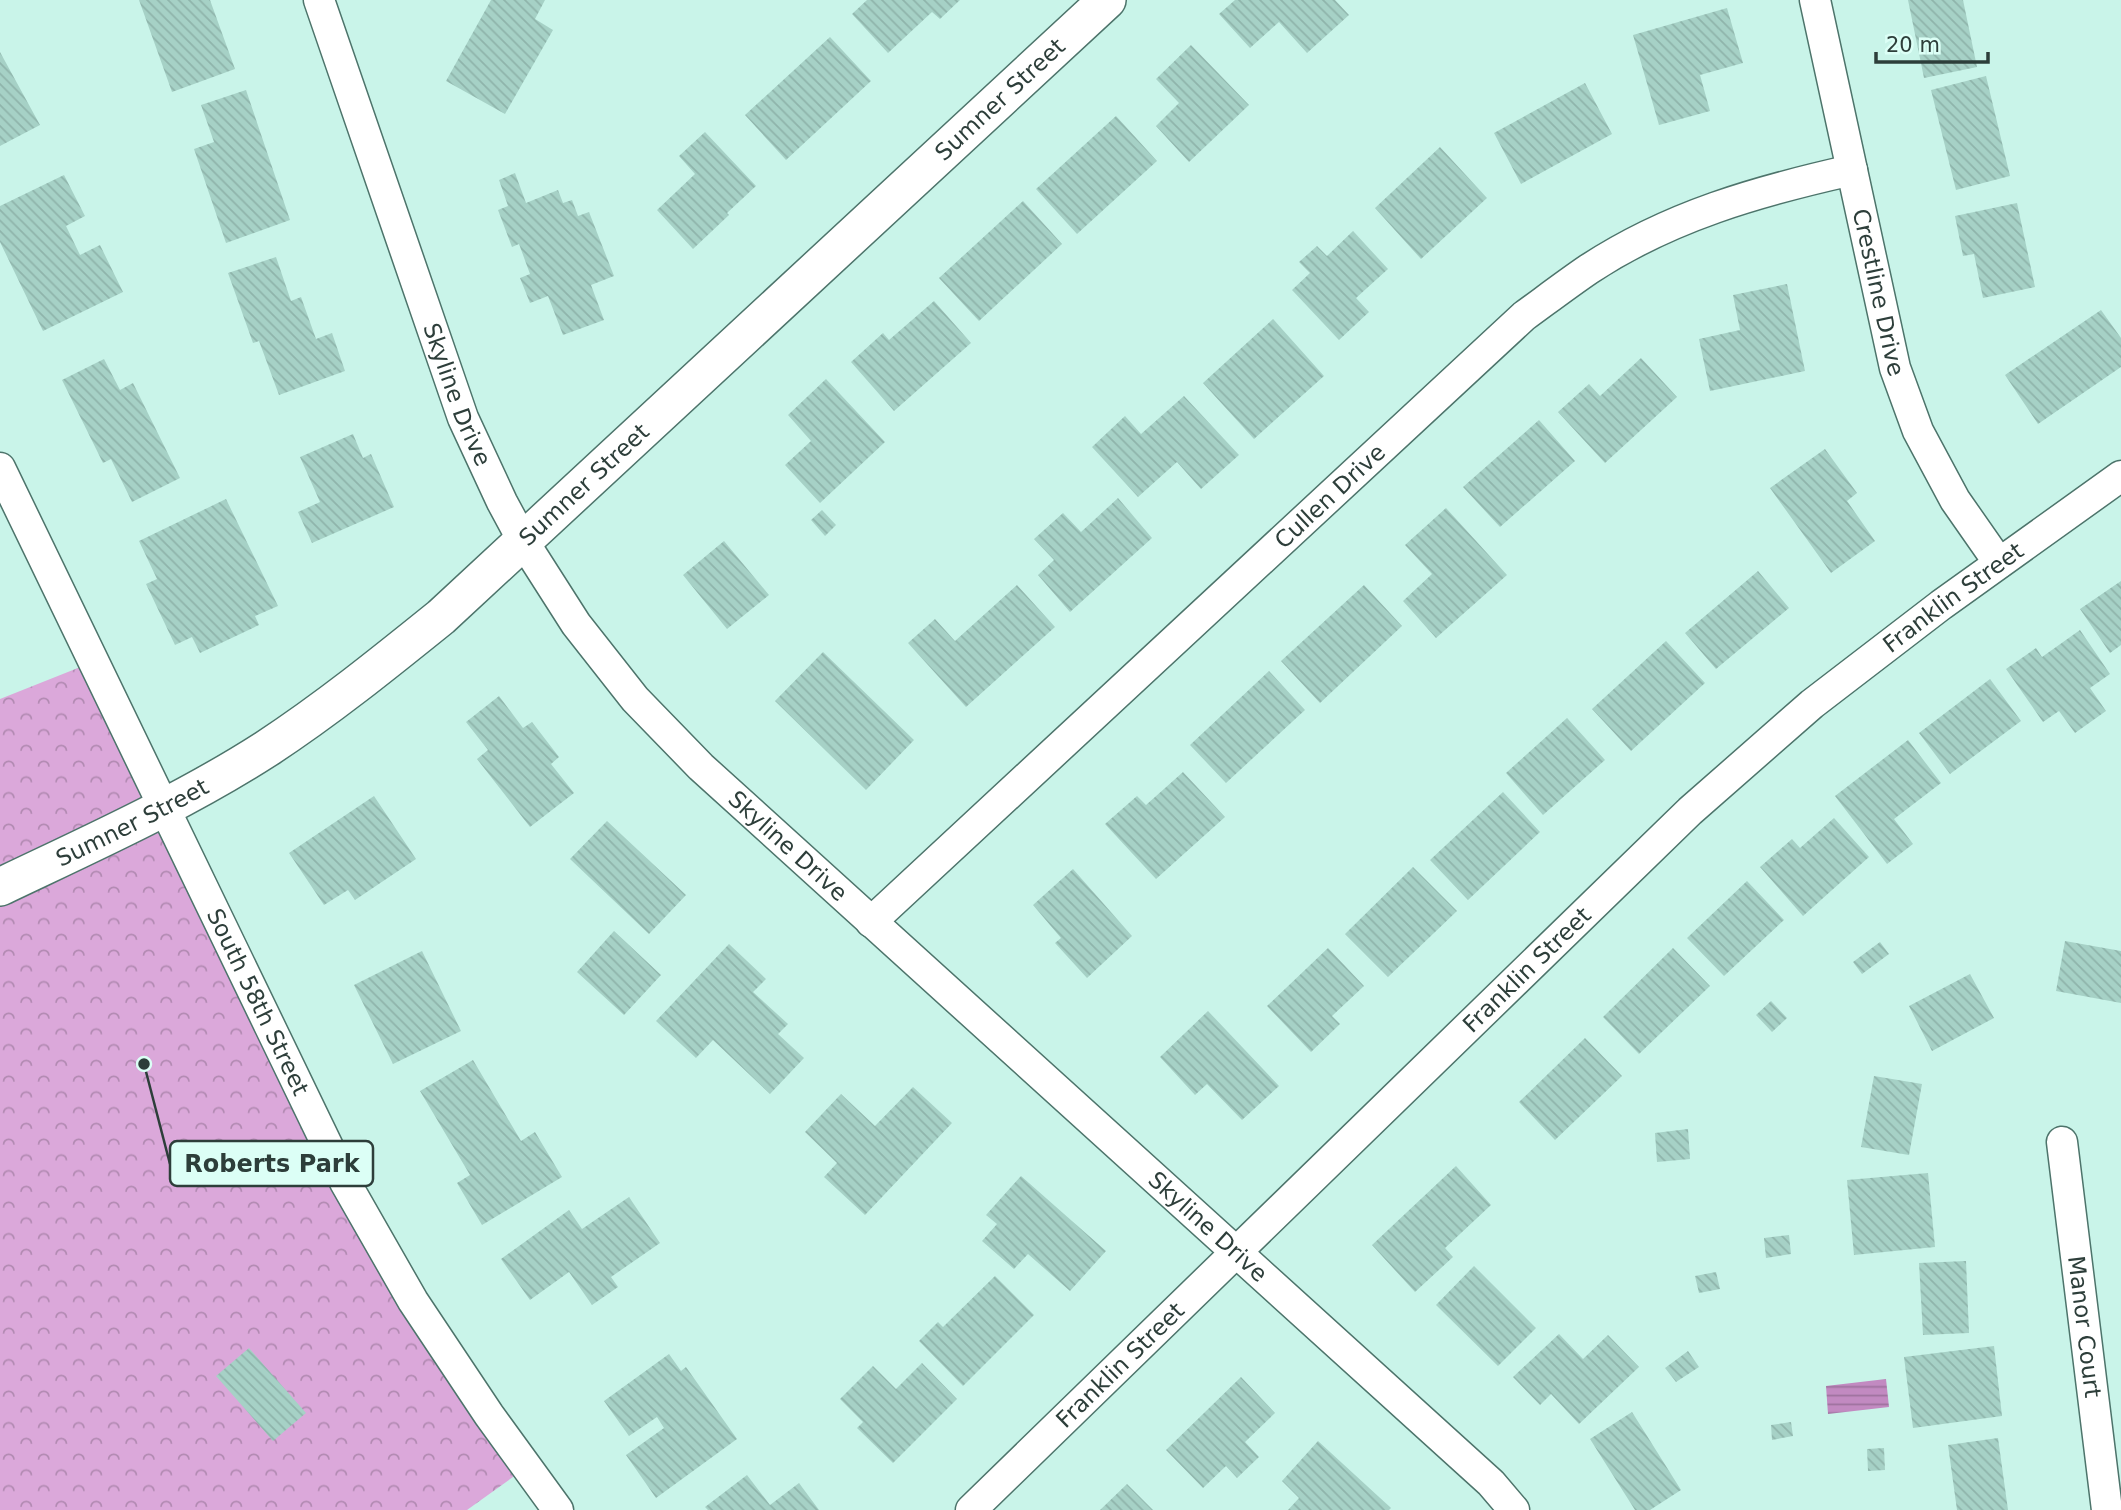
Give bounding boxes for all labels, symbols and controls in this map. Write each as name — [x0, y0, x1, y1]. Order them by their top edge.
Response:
scale bar — [1876, 21, 1988, 65]
street label: Sumner Street — [930, 33, 1070, 166]
text: 20 m — [1886, 33, 1940, 57]
street label: Crestline Drive — [1848, 206, 1910, 380]
street label: Skyline Drive — [418, 320, 496, 470]
street label: Sumner Street — [514, 418, 654, 551]
street label: Cullen Drive — [1269, 439, 1390, 554]
street label: Franklin Street — [1878, 537, 2028, 658]
street label: Sumner Street — [52, 773, 213, 872]
street label: Skyline Drive — [723, 785, 853, 906]
street label: Franklin Street — [1458, 902, 1596, 1038]
street label: South 58th Street — [202, 904, 314, 1100]
callout: Roberts Park — [170, 1141, 373, 1186]
text: Roberts Park — [184, 1150, 361, 1178]
street label: Skyline Drive — [1143, 1166, 1273, 1287]
street label: Manor Court — [2063, 1254, 2106, 1399]
street label: Franklin Street — [1051, 1297, 1189, 1433]

